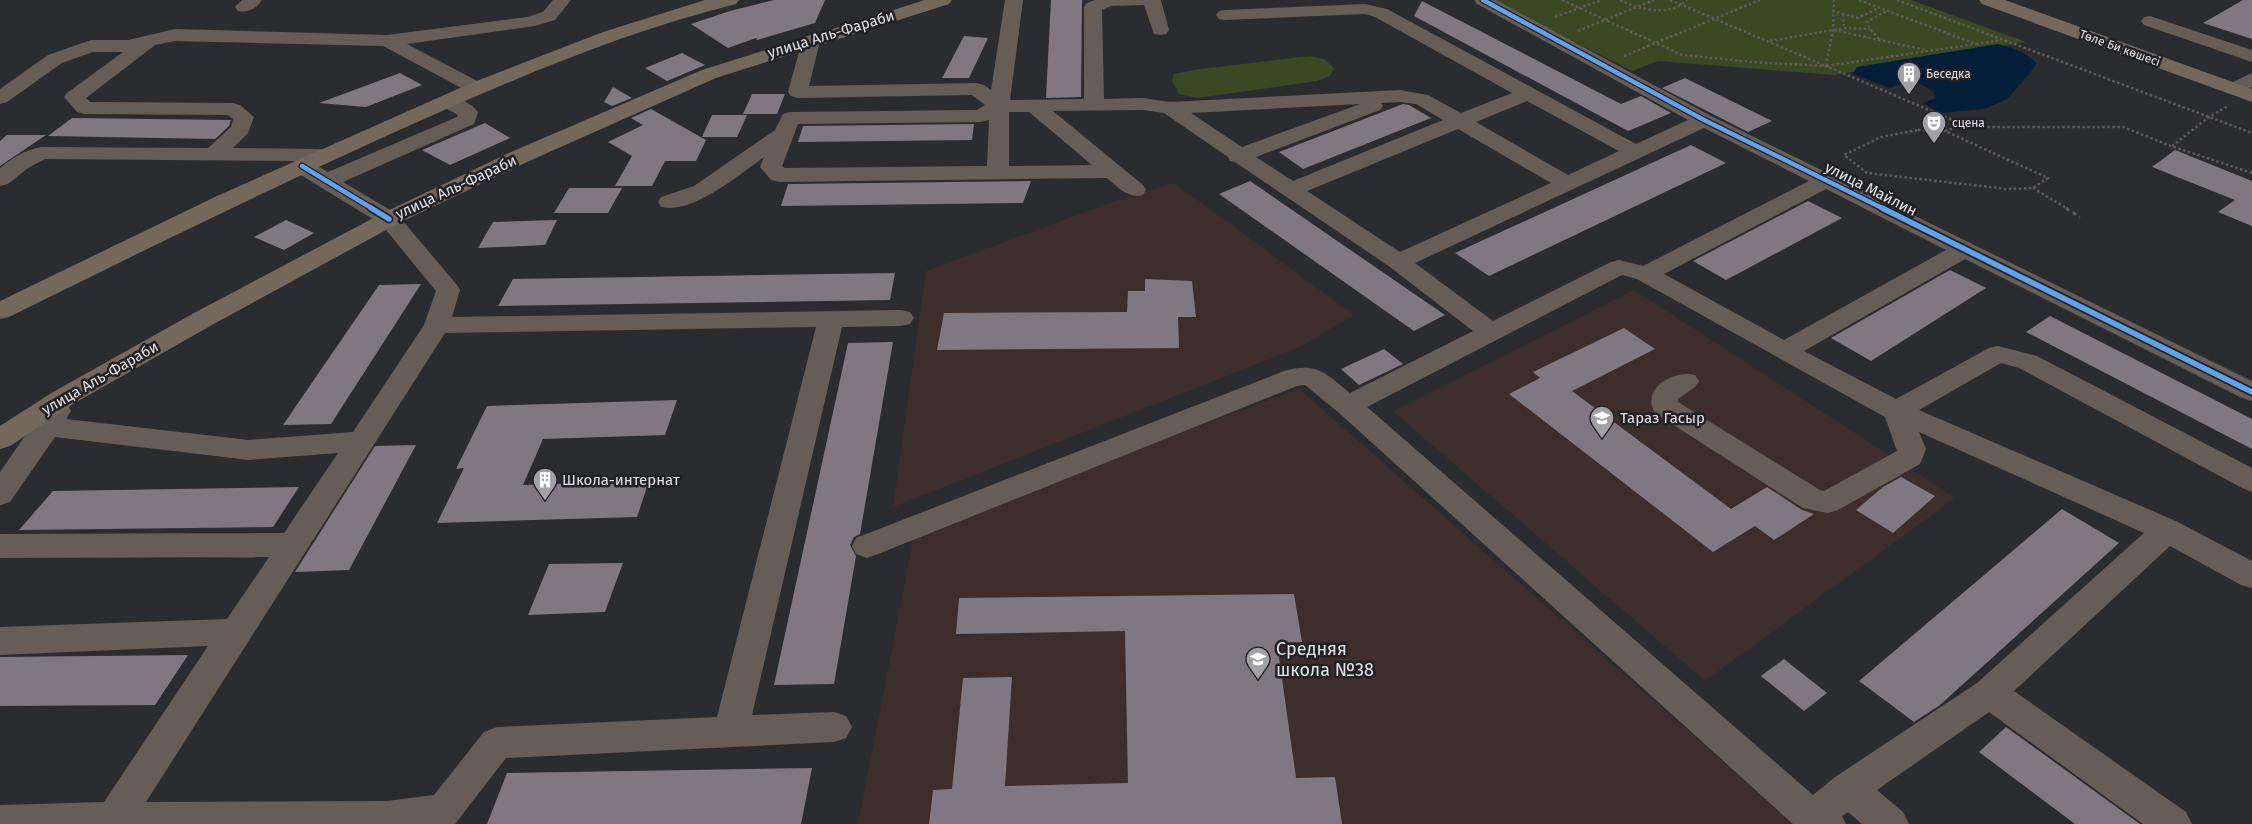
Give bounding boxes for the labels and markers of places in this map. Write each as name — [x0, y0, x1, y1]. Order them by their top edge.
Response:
building icon: Беседка — [1896, 61, 1922, 95]
place label: Беседка — [1926, 67, 1971, 81]
theatre icon: сцена — [1921, 110, 1947, 144]
place label: сцена — [1952, 116, 1985, 130]
school or university icon: Тараз Гасыр — [1589, 405, 1615, 439]
place label: Тараз Гасыр — [1620, 409, 1705, 427]
building icon: Школа-интернат — [532, 467, 558, 501]
place label: Школа-интернат — [562, 471, 680, 489]
place label: Средняя школа №38 — [1276, 638, 1374, 681]
school or university icon: Средняя школа №38 — [1245, 646, 1271, 680]

